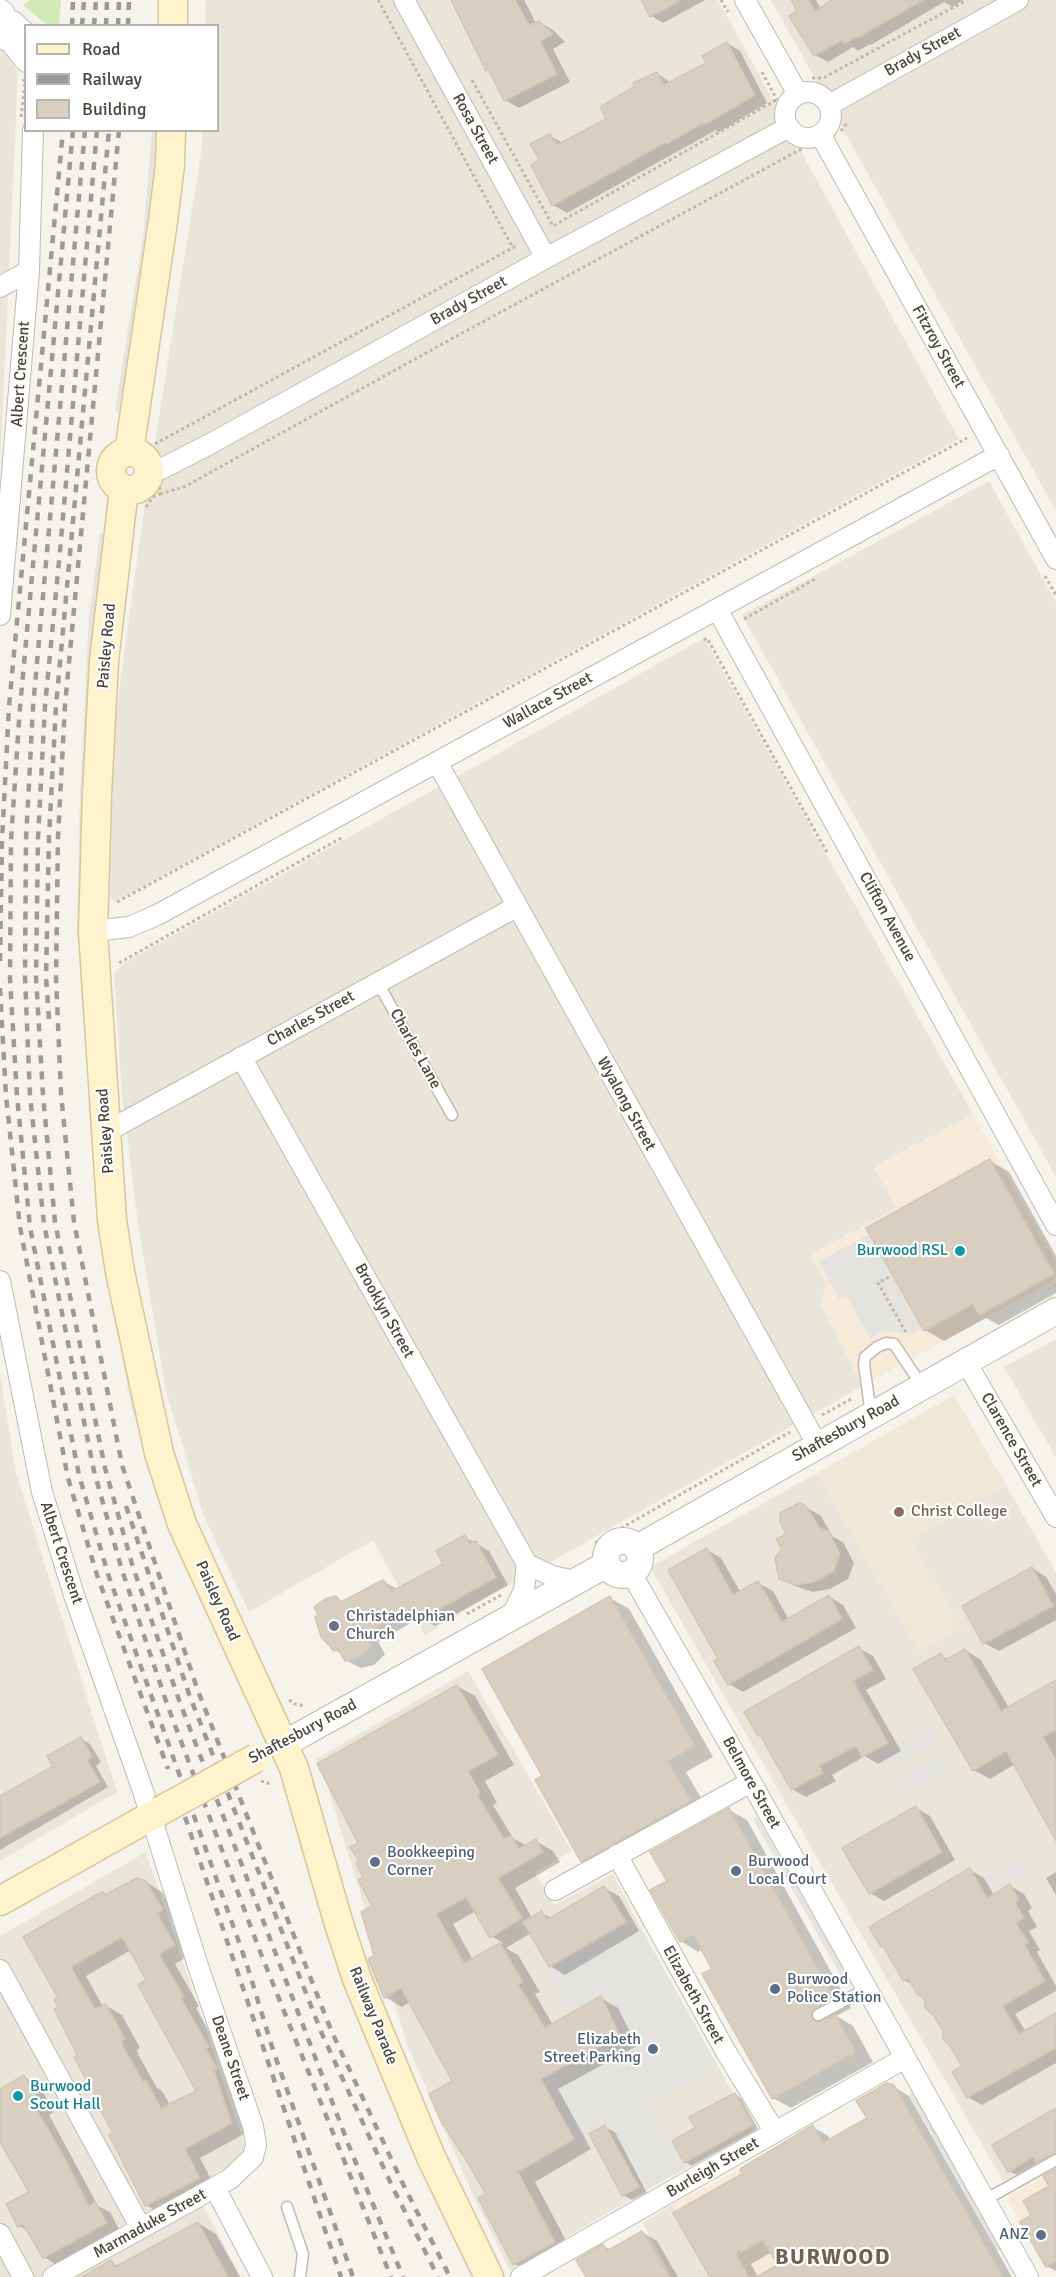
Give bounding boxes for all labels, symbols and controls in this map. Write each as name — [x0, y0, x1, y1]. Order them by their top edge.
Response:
street label: Brady Street — [881, 23, 965, 81]
legend — [24, 24, 219, 132]
text: Road — [82, 38, 121, 60]
text: Railway — [82, 68, 142, 90]
street label: Rosa Street — [448, 90, 502, 168]
text: Building — [82, 98, 146, 120]
street label: Brady Street — [427, 272, 511, 330]
street label: Fitzroy Street — [907, 302, 969, 392]
street label: Albert Crescent — [8, 320, 34, 428]
street label: Paisley Road — [94, 602, 120, 690]
street label: Wallace Street — [500, 669, 596, 733]
street label: Clifton Avenue — [854, 869, 920, 965]
street label: Charles Street — [264, 987, 358, 1051]
street label: Charles Lane — [385, 1006, 445, 1092]
street label: Wyalong Street — [592, 1054, 660, 1154]
street label: Paisley Road — [93, 1088, 119, 1174]
place label: Burwood RSL — [857, 1241, 948, 1261]
marker: Burwood RSL — [953, 1244, 967, 1258]
street label: Brooklyn Street — [350, 1260, 418, 1362]
street label: Clarence Street — [976, 1390, 1046, 1490]
street label: Shaftesbury Road — [789, 1392, 903, 1466]
street label: Albert Crescent — [35, 1500, 87, 1606]
place label: Christ College — [911, 1502, 1007, 1522]
marker: Christ College — [892, 1505, 906, 1519]
street label: Paisley Road — [191, 1558, 243, 1644]
place label: Christadelphian Church — [346, 1607, 455, 1645]
marker: Christadelphian Church — [327, 1619, 341, 1633]
street label: Shaftesbury Road — [246, 1695, 360, 1769]
street label: Belmore Street — [718, 1734, 784, 1832]
place label: Bookkeeping Corner — [387, 1843, 475, 1881]
place label: Burwood Local Court — [748, 1852, 827, 1890]
marker: Bookkeeping Corner — [368, 1855, 382, 1869]
marker: Burwood Local Court — [729, 1864, 743, 1878]
street label: Elizabeth Street — [658, 1943, 728, 2047]
street label: Railway Parade — [345, 1964, 401, 2068]
place label: Burwood Police Station — [787, 1970, 881, 2008]
marker: Burwood Police Station — [768, 1982, 782, 1996]
street label: Deane Street — [207, 2013, 253, 2103]
place label: Elizabeth Street Parking — [544, 2030, 641, 2068]
marker: Elizabeth Street Parking — [646, 2042, 660, 2056]
place label: Burwood Scout Hall — [30, 2077, 101, 2115]
marker: Burwood Scout Hall — [11, 2089, 25, 2103]
street label: Burleigh Street — [663, 2134, 763, 2202]
street label: Marmaduke Street — [90, 2185, 210, 2263]
place label: ANZ — [999, 2225, 1029, 2245]
marker: ANZ — [1034, 2228, 1048, 2242]
district label: BURWOOD — [775, 2245, 891, 2271]

